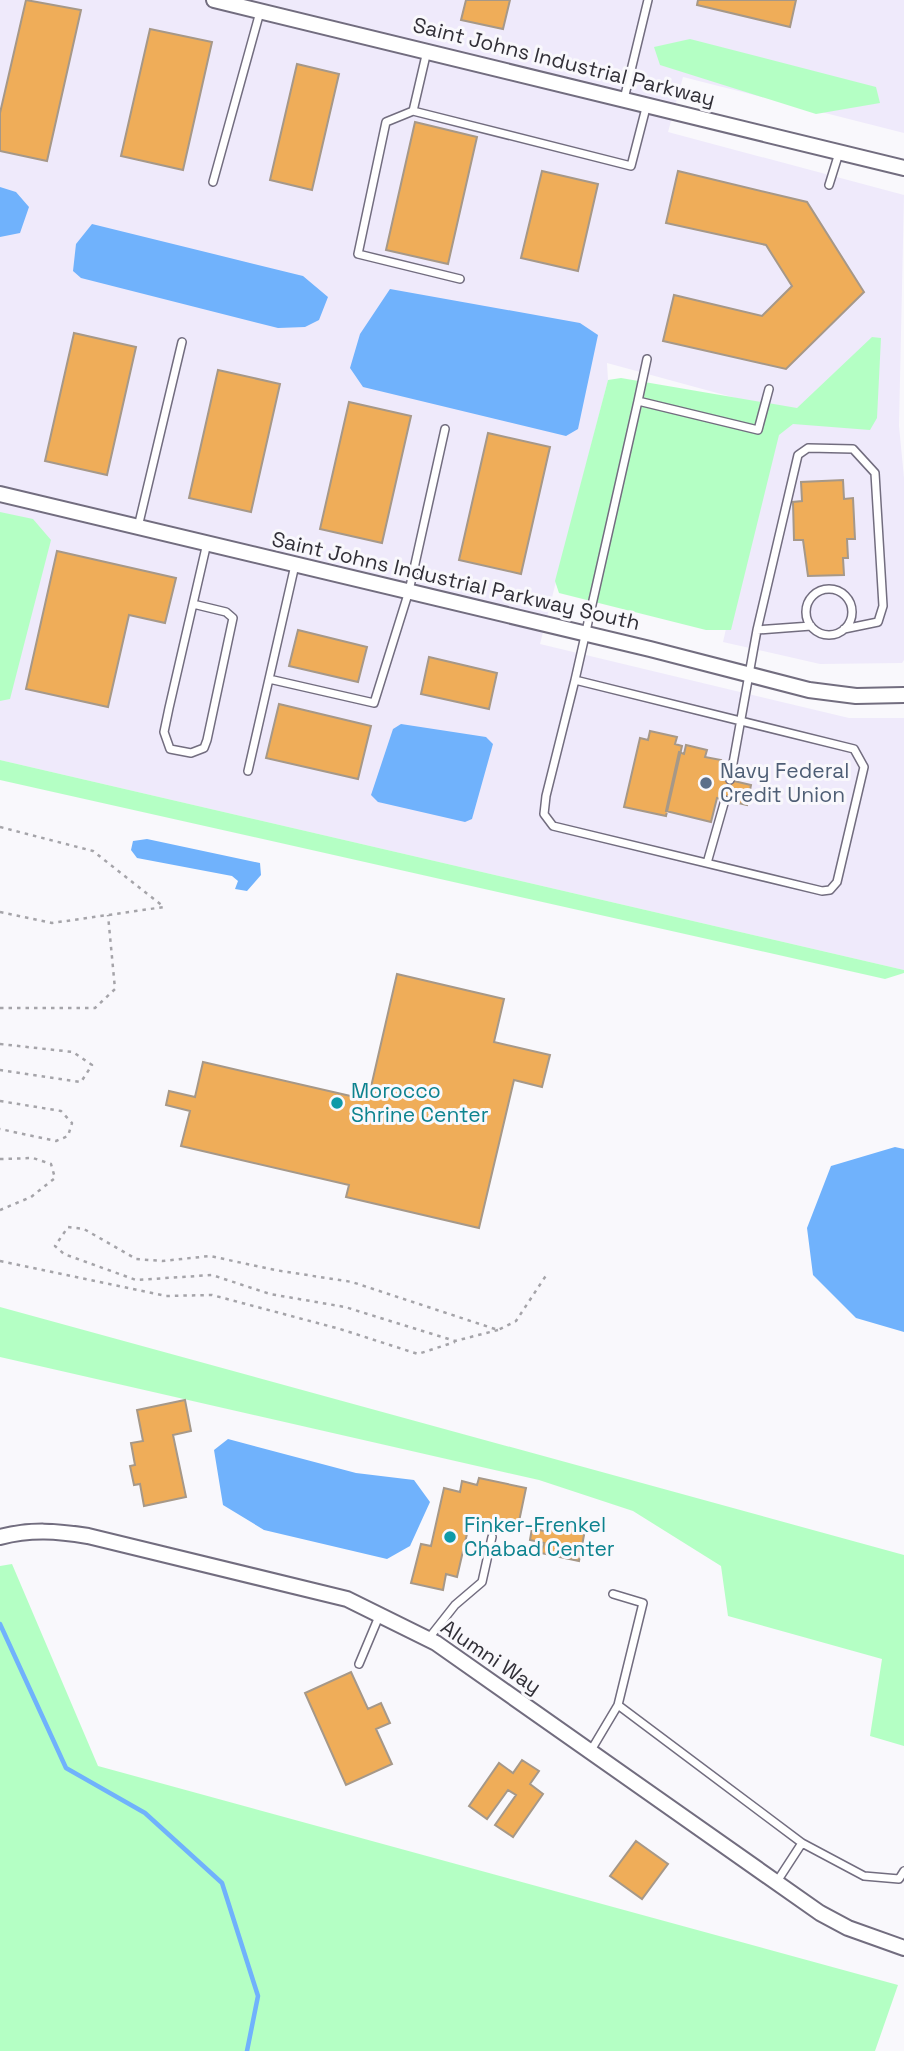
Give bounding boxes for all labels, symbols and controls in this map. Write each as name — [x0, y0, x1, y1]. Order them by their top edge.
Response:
street label: Saint Johns Industrial Parkway — [410, 11, 718, 112]
street label: Saint Johns Industrial Parkway South — [269, 525, 643, 636]
place label: Navy Federal Credit Union — [720, 757, 849, 808]
marker: Navy Federal Credit Union — [698, 775, 714, 791]
place label: Morocco Shrine Center — [351, 1077, 489, 1128]
marker: Morocco Shrine Center — [329, 1095, 345, 1111]
place label: Finker-Frenkel Chabad Center — [464, 1511, 615, 1562]
marker: Finker-Frenkel Chabad Center — [442, 1529, 458, 1545]
street label: Alumni Way — [436, 1613, 547, 1700]

